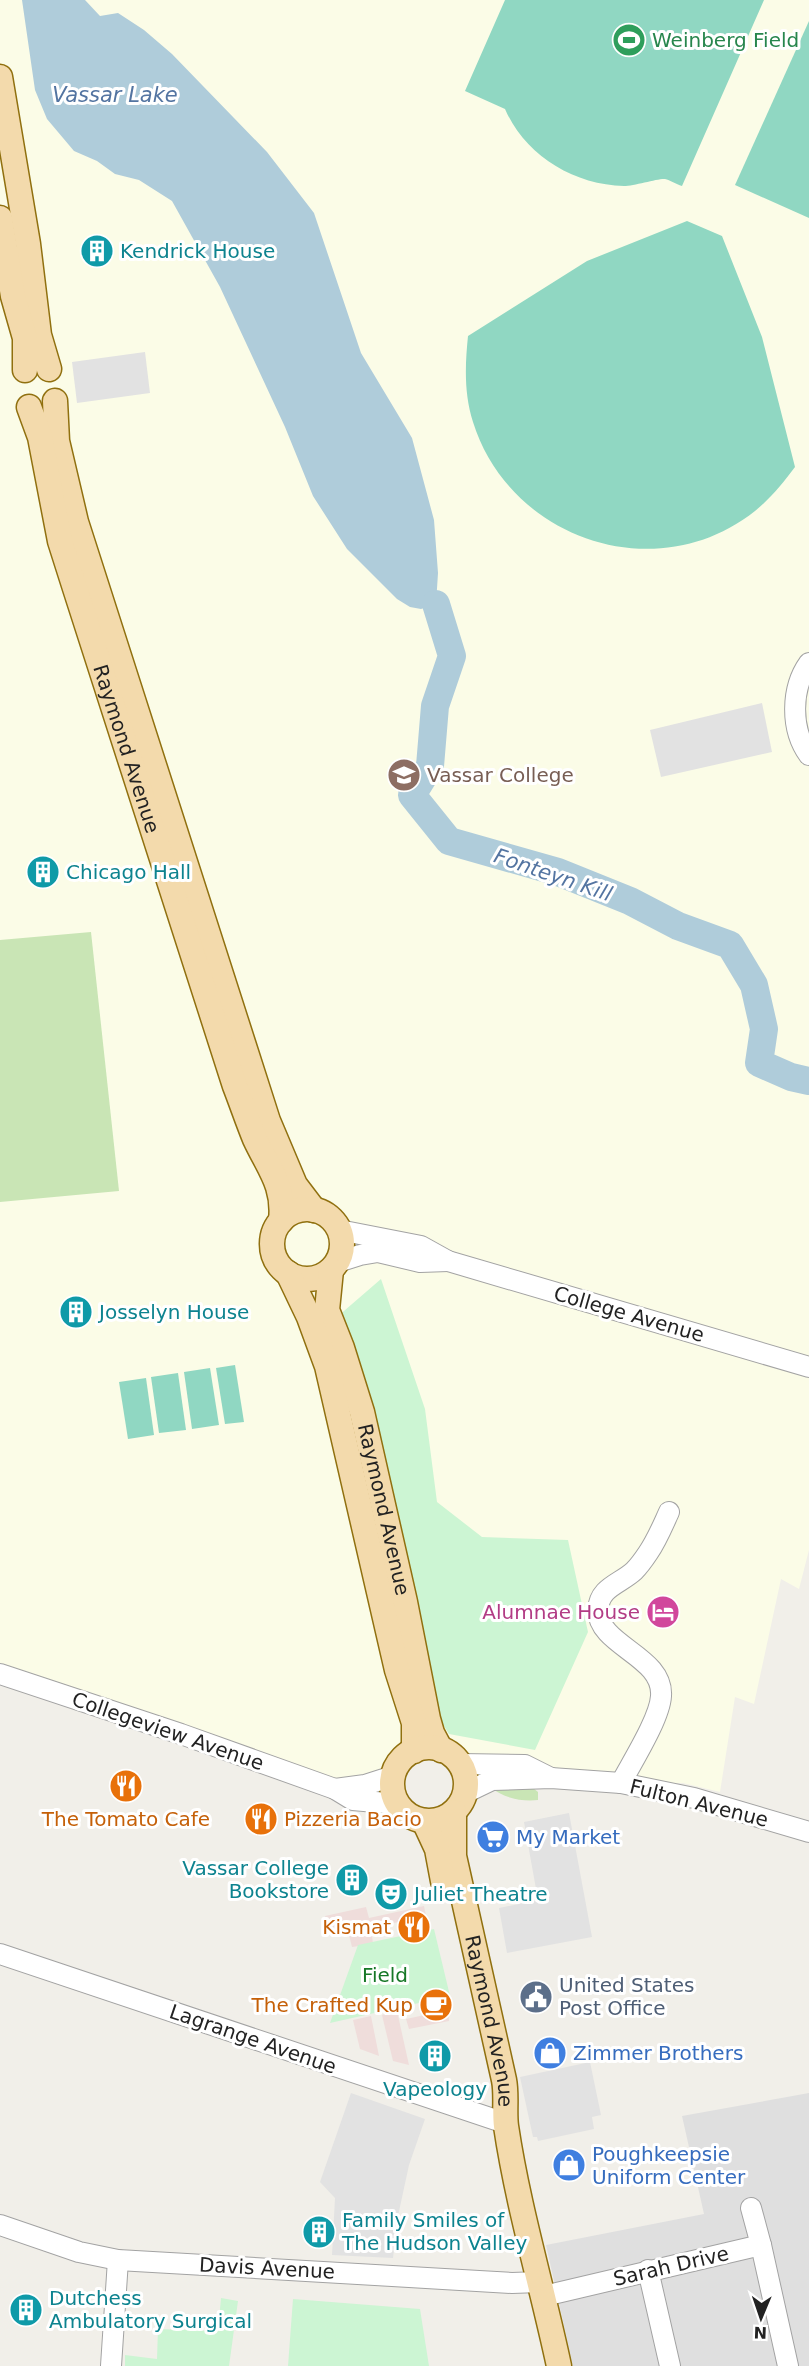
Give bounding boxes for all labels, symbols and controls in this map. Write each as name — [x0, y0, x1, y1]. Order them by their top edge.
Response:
sports icon: Weinberg Field — [611, 22, 647, 58]
place label: Weinberg Field — [652, 28, 799, 52]
water label: Vassar Lake — [52, 83, 178, 107]
building icon: Kendrick House — [79, 233, 115, 269]
place label: Kendrick House — [120, 239, 275, 263]
street label: Raymond Avenue — [88, 662, 165, 836]
school or university icon: Vassar College — [386, 757, 422, 793]
place label: Vassar College — [427, 763, 574, 787]
water label: Fonteyn Kill — [491, 844, 615, 906]
building icon: Chicago Hall — [25, 854, 61, 890]
place label: Chicago Hall — [66, 860, 191, 884]
street label: College Avenue — [551, 1281, 707, 1347]
building icon: Josselyn House — [58, 1294, 94, 1330]
place label: Josselyn House — [97, 1300, 249, 1324]
street label: Raymond Avenue — [353, 1421, 415, 1598]
hotel icon: Alumnae House — [645, 1594, 681, 1630]
place label: Alumnae House — [482, 1600, 640, 1624]
street label: Collegeview Avenue — [69, 1687, 267, 1775]
restaurant icon: The Tomato Cafe — [108, 1768, 144, 1804]
street label: Fulton Avenue — [627, 1774, 771, 1832]
restaurant icon: Pizzeria Bacio — [243, 1801, 279, 1837]
place label: The Tomato Cafe — [41, 1807, 210, 1831]
place label: Pizzeria Bacio — [284, 1807, 422, 1831]
supermarket icon: My Market — [475, 1819, 511, 1855]
place label: My Market — [516, 1825, 620, 1849]
place label: Vassar College Bookstore — [182, 1856, 329, 1903]
building icon: Vassar College Bookstore — [334, 1862, 370, 1898]
theatre icon: Juliet Theatre — [373, 1876, 409, 1912]
place label: Juliet Theatre — [412, 1882, 548, 1906]
restaurant icon: Kismat — [396, 1909, 432, 1945]
place label: Kismat — [322, 1915, 391, 1939]
street label: Raymond Avenue — [460, 1933, 518, 2107]
park label: Field — [362, 1963, 408, 1987]
place label: United States Post Office — [559, 1973, 694, 2020]
public building icon: United States Post Office — [518, 1979, 554, 2015]
cafe icon: The Crafted Kup — [418, 1987, 454, 2023]
place label: The Crafted Kup — [251, 1993, 413, 2017]
street label: Lagrange Avenue — [166, 1999, 340, 2079]
shop icon: Zimmer Brothers — [532, 2035, 568, 2071]
building icon: Vapeology — [417, 2038, 453, 2074]
place label: Zimmer Brothers — [573, 2041, 743, 2065]
place label: Vapeology — [383, 2077, 487, 2101]
place label: Poughkeepsie Uniform Center — [592, 2142, 746, 2189]
shop icon: Poughkeepsie Uniform Center — [551, 2147, 587, 2183]
place label: Family Smiles of The Hudson Valley — [341, 2208, 527, 2255]
building icon: Family Smiles of The Hudson Valley — [301, 2214, 337, 2250]
street label: Sarah Drive — [611, 2241, 731, 2291]
street label: Davis Avenue — [198, 2252, 336, 2284]
place label: Dutchess Ambulatory Surgical — [49, 2286, 252, 2333]
north arrow — [731, 2288, 791, 2348]
building icon: Dutchess Ambulatory Surgical — [8, 2292, 44, 2328]
text: N — [753, 2323, 768, 2342]

